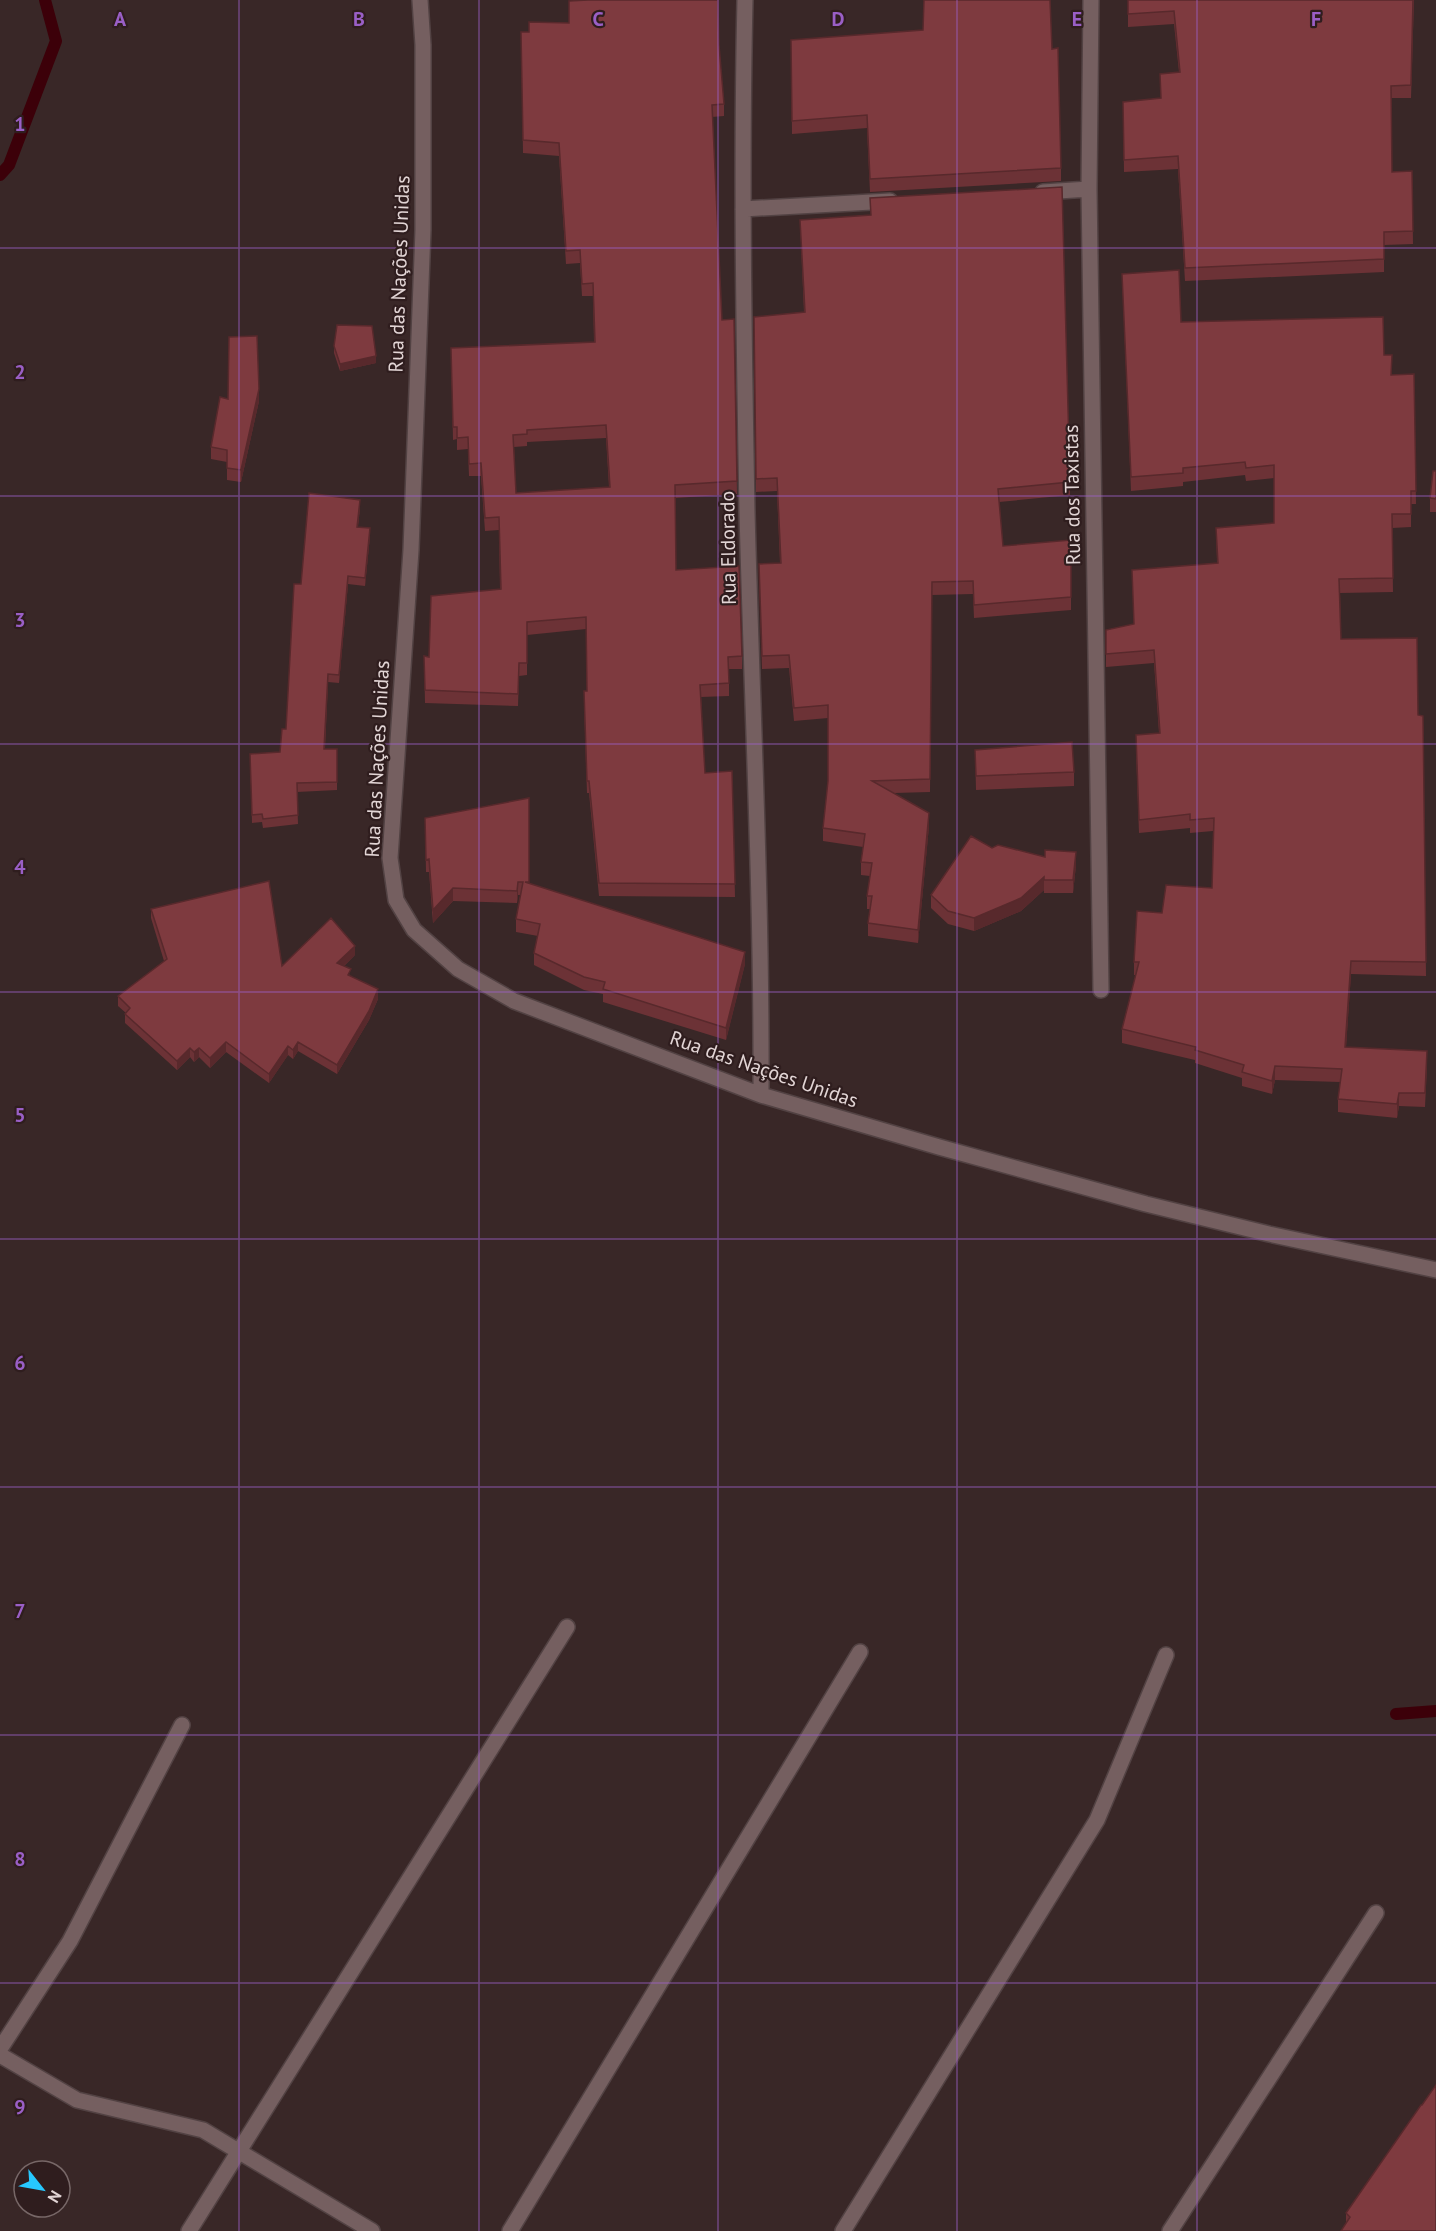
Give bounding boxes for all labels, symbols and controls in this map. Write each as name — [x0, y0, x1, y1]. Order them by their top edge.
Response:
text: A — [114, 6, 127, 32]
text: B — [353, 6, 365, 32]
text: C — [592, 6, 604, 32]
text: D — [832, 6, 845, 32]
text: E — [1072, 6, 1082, 32]
text: F — [1311, 6, 1321, 32]
text: 1 — [14, 111, 26, 137]
street label: Rua das Nações Unidas — [383, 175, 415, 373]
text: 2 — [14, 359, 26, 385]
street label: Rua dos Taxistas — [1058, 425, 1086, 565]
street label: Rua Eldorado — [714, 491, 742, 605]
text: 3 — [14, 607, 26, 633]
street label: Rua das Nações Unidas — [359, 660, 395, 858]
text: 4 — [14, 854, 26, 880]
street label: Rua das Nações Unidas — [667, 1025, 861, 1113]
text: 5 — [14, 1102, 26, 1128]
text: 6 — [14, 1350, 26, 1376]
text: 7 — [14, 1598, 26, 1624]
text: 8 — [14, 1846, 26, 1872]
text: 9 — [14, 2094, 26, 2120]
north arrow — [12, 2159, 72, 2219]
text: N — [44, 2187, 66, 2206]

